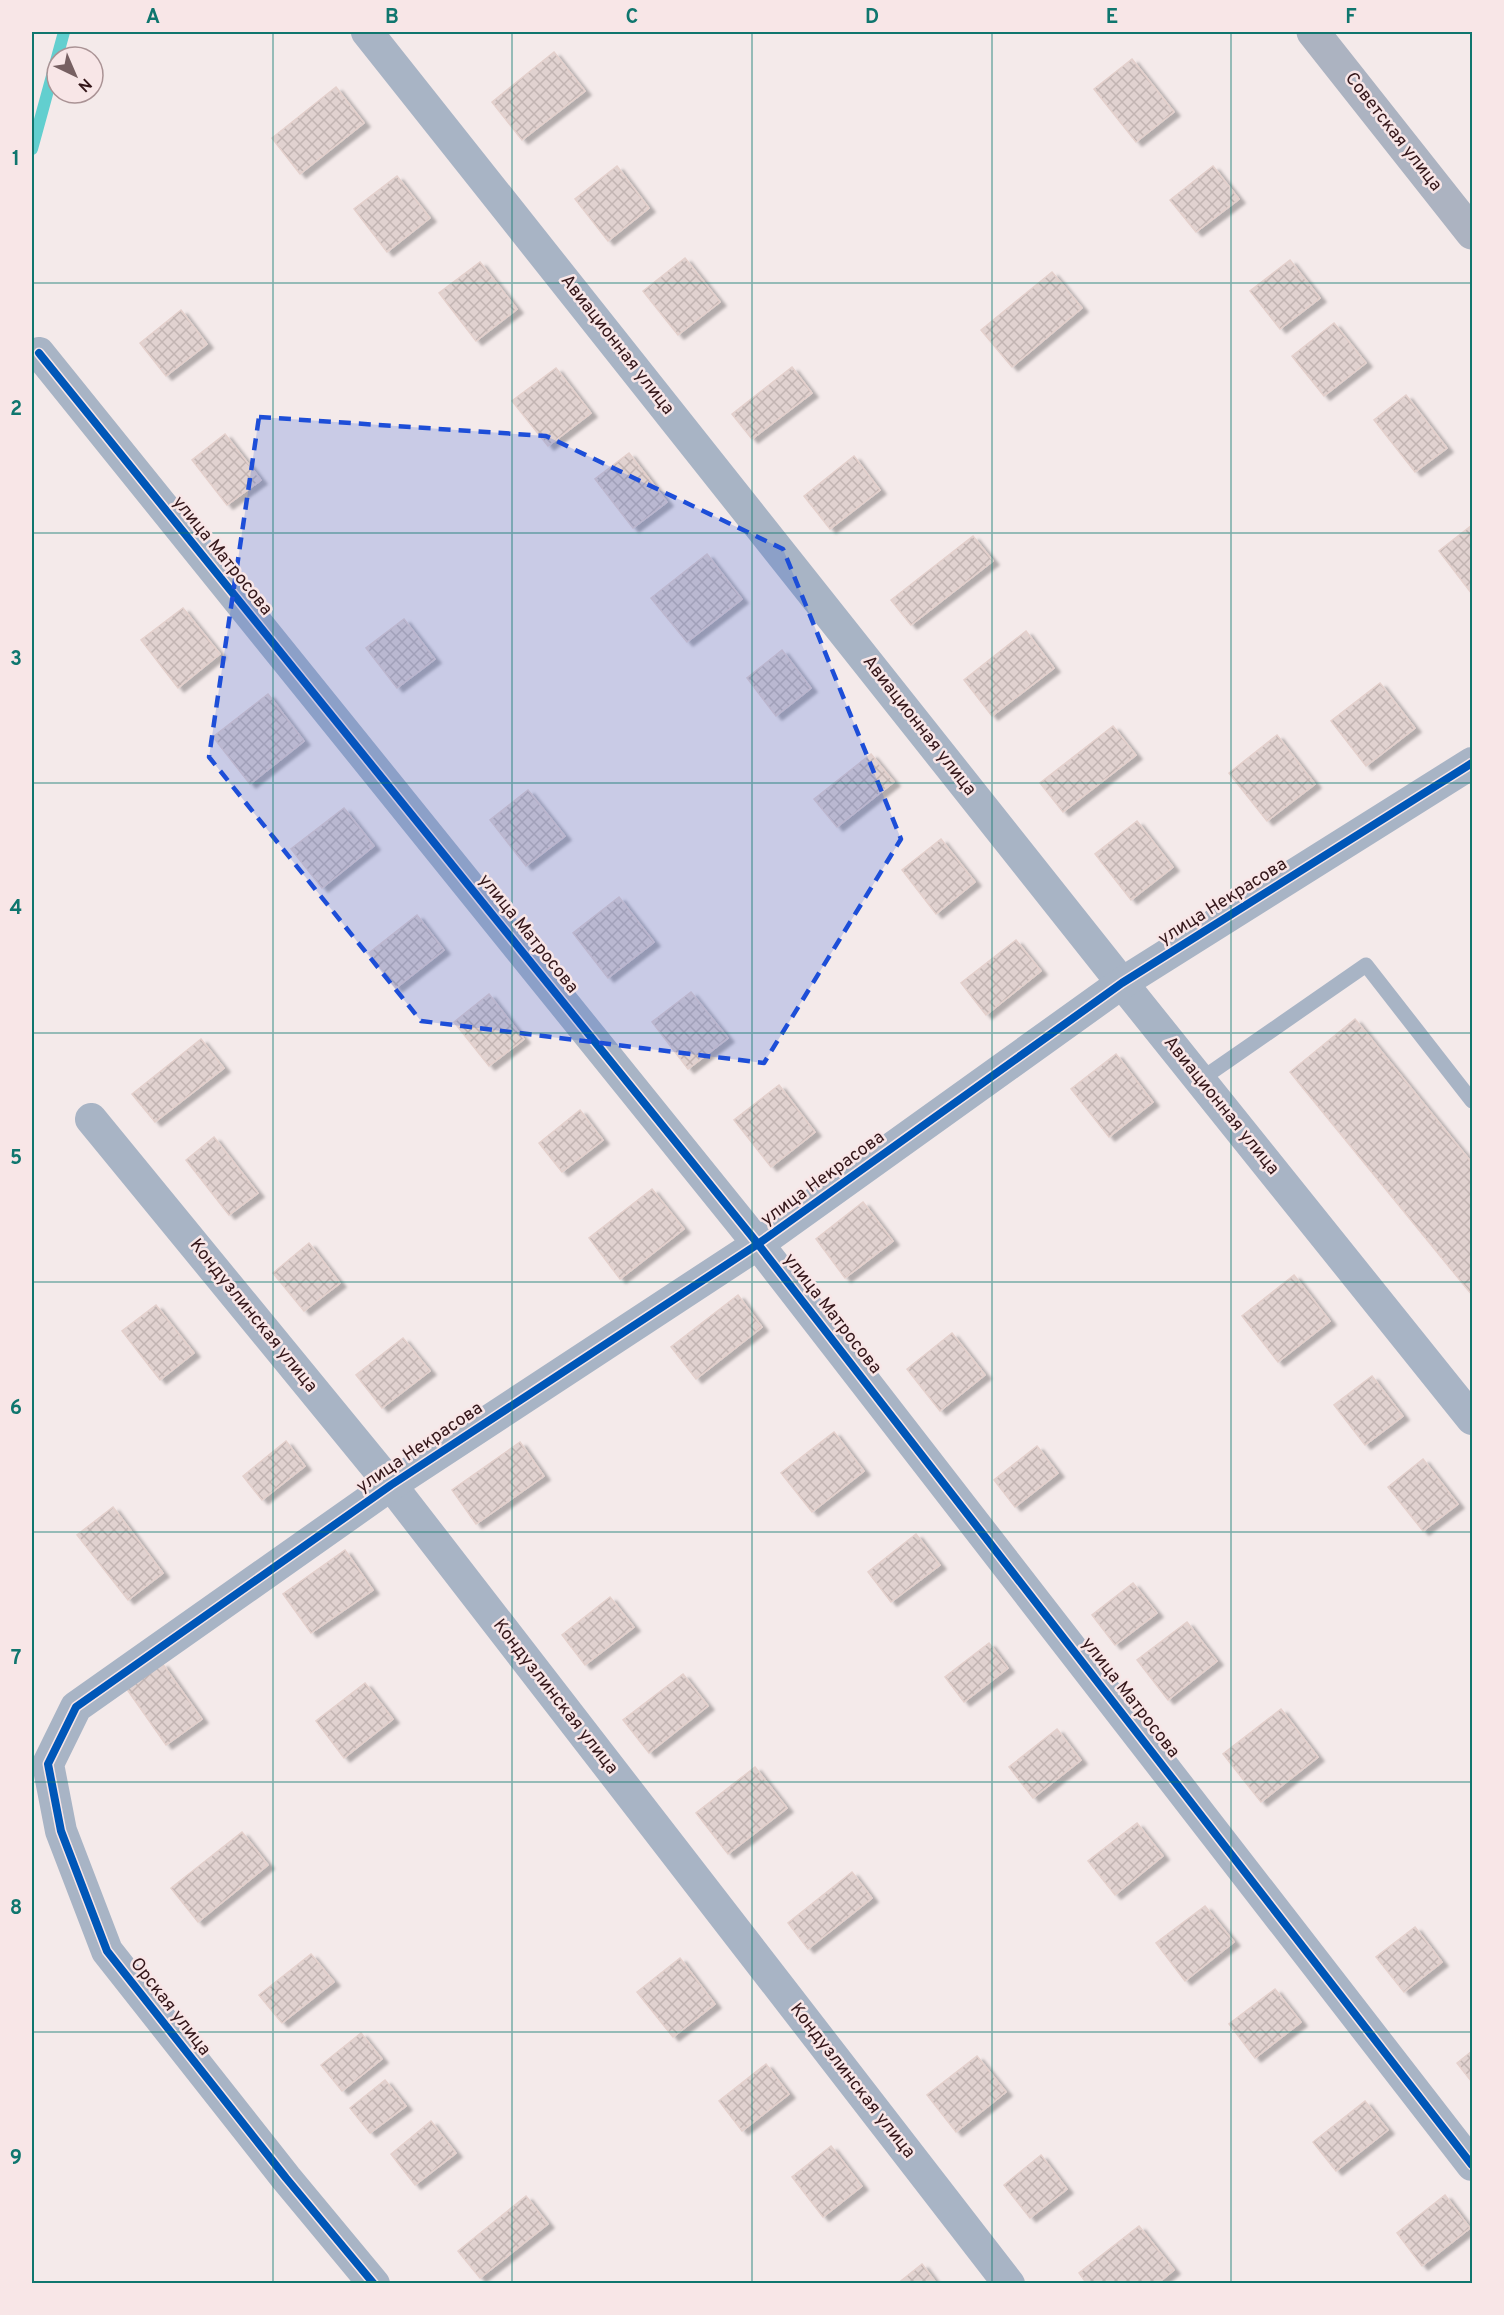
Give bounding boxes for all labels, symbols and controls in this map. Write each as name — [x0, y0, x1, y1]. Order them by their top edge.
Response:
text: A — [146, 5, 160, 31]
text: B — [385, 5, 399, 31]
text: C — [626, 5, 638, 31]
text: D — [865, 5, 879, 31]
text: E — [1106, 5, 1118, 31]
text: F — [1345, 5, 1357, 31]
north arrow — [45, 45, 105, 105]
street label: Советская улица — [1339, 68, 1447, 196]
text: N — [73, 73, 95, 96]
text: 1 — [12, 147, 20, 173]
street label: Авиационная улица — [555, 270, 679, 420]
text: 2 — [10, 397, 22, 423]
street label: улица Матросова — [167, 492, 277, 620]
text: 3 — [10, 647, 22, 673]
street label: Авиационная улица — [857, 651, 981, 801]
street label: улица Некрасова — [1154, 853, 1292, 951]
street label: улица Матросова — [473, 870, 583, 998]
text: 4 — [10, 896, 22, 922]
street label: Авиационная улица — [1158, 1032, 1284, 1180]
street label: улица Некрасова — [757, 1126, 889, 1232]
text: 5 — [10, 1146, 22, 1172]
street label: Кондузлинская улица — [184, 1235, 322, 1397]
street label: улица Матросова — [778, 1249, 886, 1379]
text: 6 — [10, 1396, 22, 1422]
street label: улица Некрасова — [352, 1397, 488, 1499]
street label: Кондузлинская улица — [487, 1615, 623, 1779]
street label: улица Матросова — [1076, 1633, 1184, 1763]
text: 7 — [11, 1646, 21, 1672]
text: 8 — [10, 1896, 22, 1922]
street label: Орская улица — [124, 1953, 216, 2061]
street label: Кондузлинская улица — [784, 1999, 920, 2163]
text: 9 — [10, 2146, 22, 2172]

